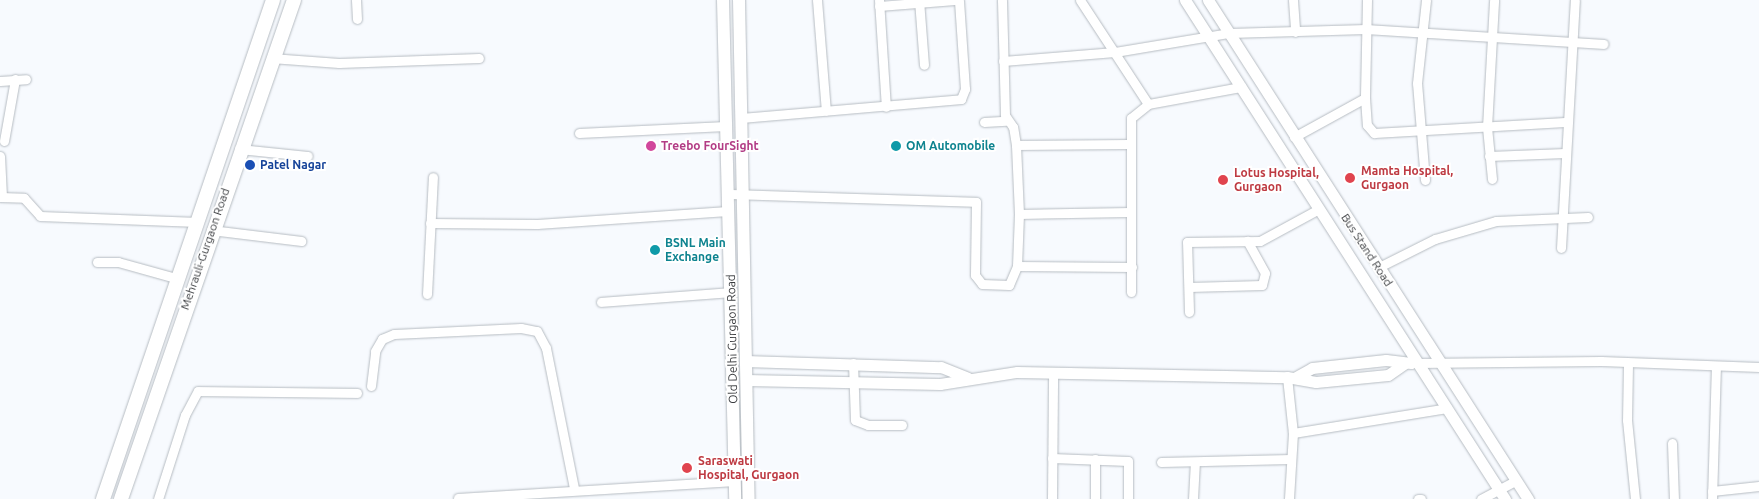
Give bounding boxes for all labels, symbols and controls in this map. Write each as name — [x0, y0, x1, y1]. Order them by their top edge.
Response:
place label: Treebo FourSight — [661, 139, 759, 153]
place label: OM Automobile — [906, 139, 995, 153]
marker: Treebo FourSight — [645, 140, 657, 152]
marker: OM Automobile — [890, 140, 902, 152]
place label: Patel Nagar — [260, 158, 326, 172]
marker: Patel Nagar — [244, 159, 256, 171]
place label: Mamta Hospital, Gurgaon — [1361, 164, 1453, 192]
place label: Lotus Hospital, Gurgaon — [1234, 166, 1319, 194]
marker: Mamta Hospital, Gurgaon — [1343, 171, 1357, 185]
marker: Lotus Hospital, Gurgaon — [1216, 173, 1230, 187]
street label: Mehrauli-Gurgaon Road — [177, 186, 233, 312]
street label: Bus Stand Road — [1338, 211, 1396, 289]
place label: BSNL Main Exchange — [665, 236, 726, 264]
marker: BSNL Main Exchange — [649, 244, 661, 256]
street label: Old Delhi Gurgaon Road — [724, 274, 740, 404]
place label: Saraswati Hospital, Gurgaon — [698, 454, 799, 482]
marker: Saraswati Hospital, Gurgaon — [680, 461, 694, 475]

